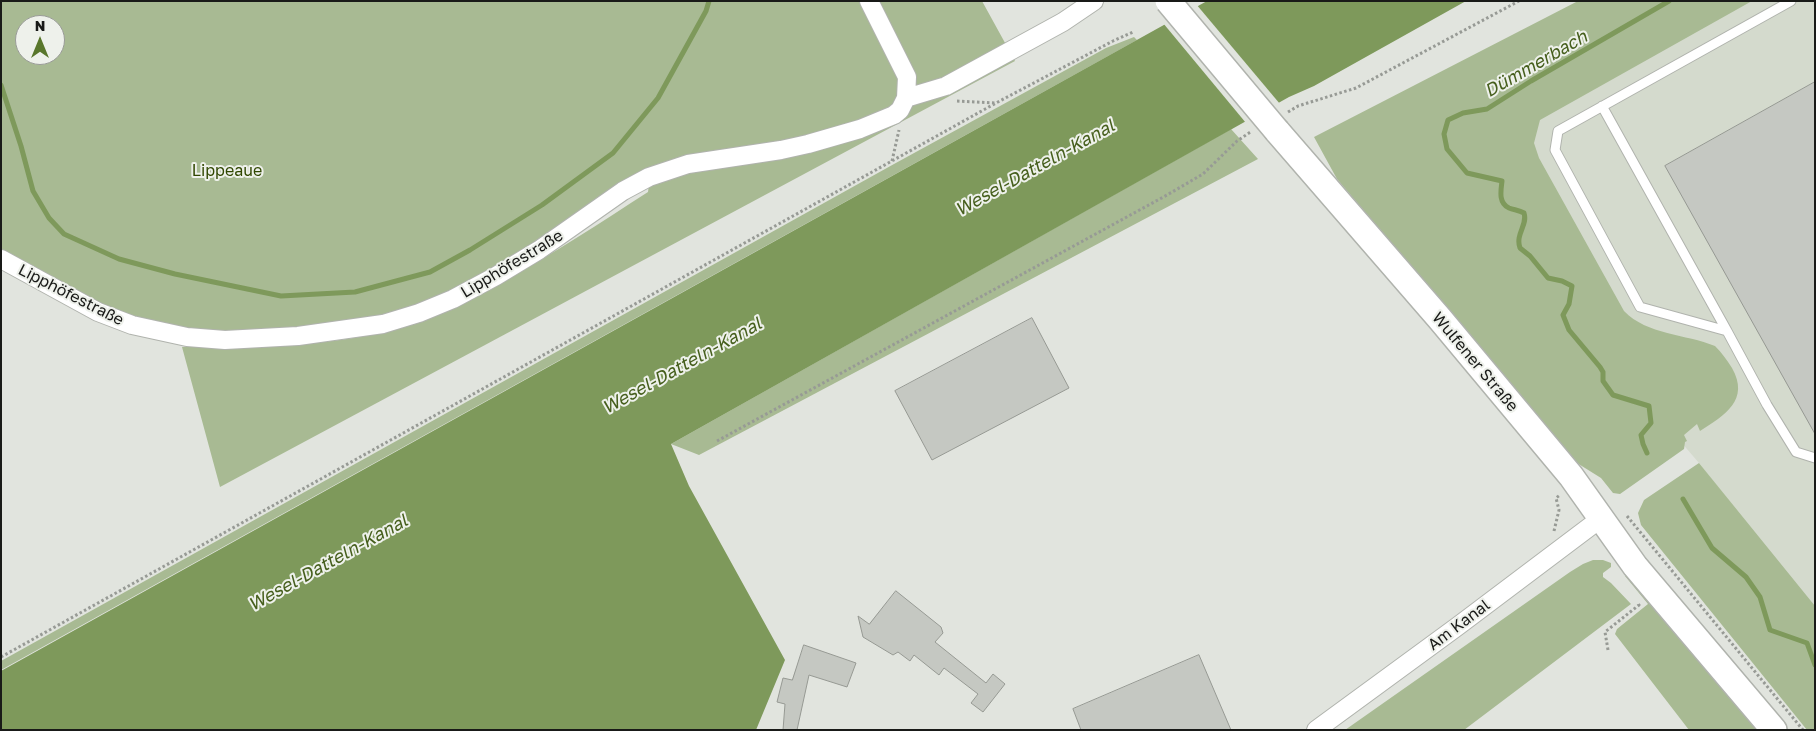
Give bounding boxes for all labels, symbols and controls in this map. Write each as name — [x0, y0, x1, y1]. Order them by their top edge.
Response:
north arrow — [15, 15, 65, 65]
text: N — [35, 17, 45, 34]
water label: Dümmerbach — [1481, 26, 1591, 102]
water label: Wesel-Datteln-Kanal — [951, 115, 1119, 221]
park label: Lippeaue — [192, 161, 262, 181]
street label: Lipphöfestraße — [457, 226, 567, 302]
street label: Lipphöfestraße — [15, 260, 127, 330]
street label: Wulfener Straße — [1428, 308, 1522, 416]
water label: Wesel-Datteln-Kanal — [598, 313, 766, 419]
water label: Wesel-Datteln-Kanal — [244, 510, 412, 616]
street label: Am Kanal — [1424, 595, 1494, 655]

